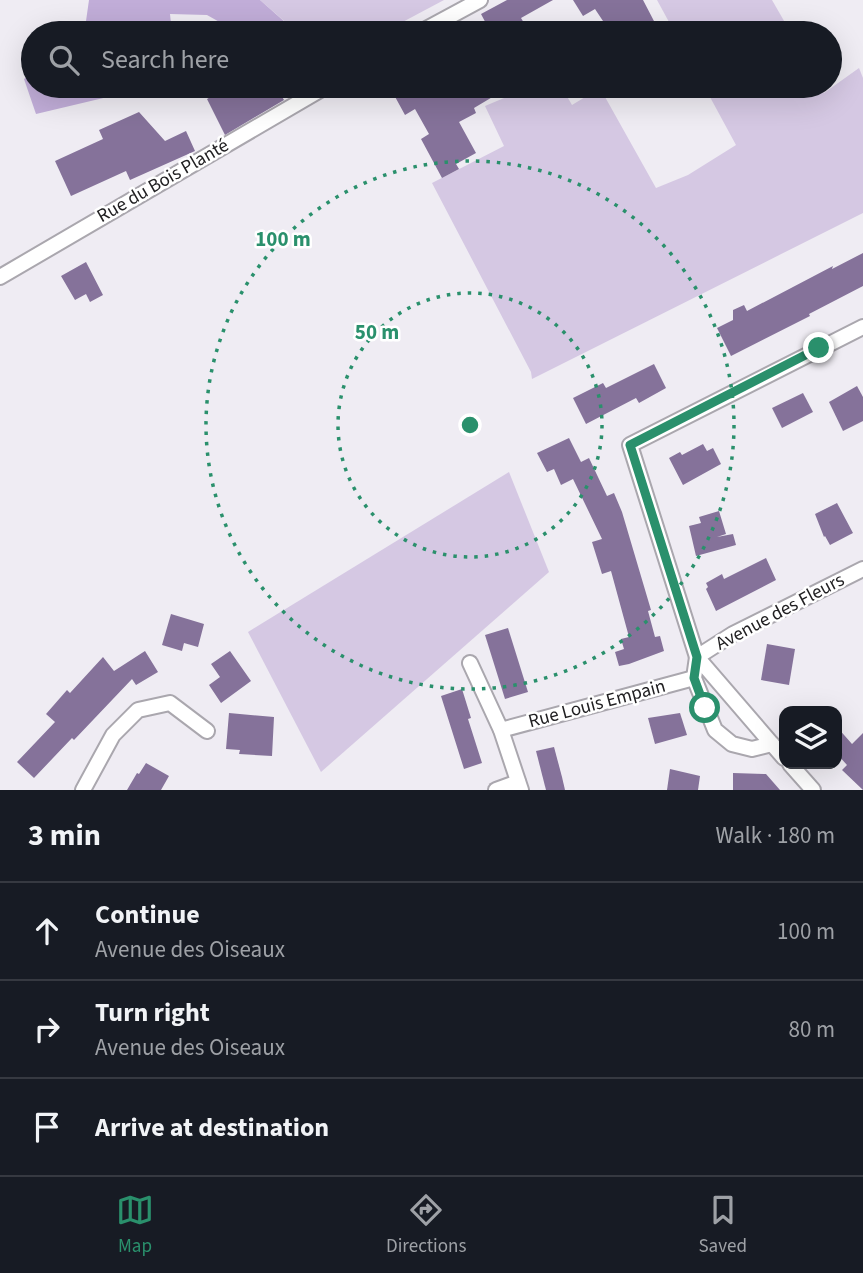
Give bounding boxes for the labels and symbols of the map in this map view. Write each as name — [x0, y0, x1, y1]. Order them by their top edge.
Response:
street label: Rue du Bois Planté — [92, 132, 234, 230]
text: 100 m — [255, 224, 311, 254]
text: 50 m — [355, 317, 399, 347]
route end — [803, 332, 834, 363]
centre of rings — [458, 413, 482, 437]
street label: Avenue des Fleurs — [711, 567, 849, 657]
street label: Rue Louis Empain — [525, 673, 669, 735]
route start — [689, 692, 720, 723]

